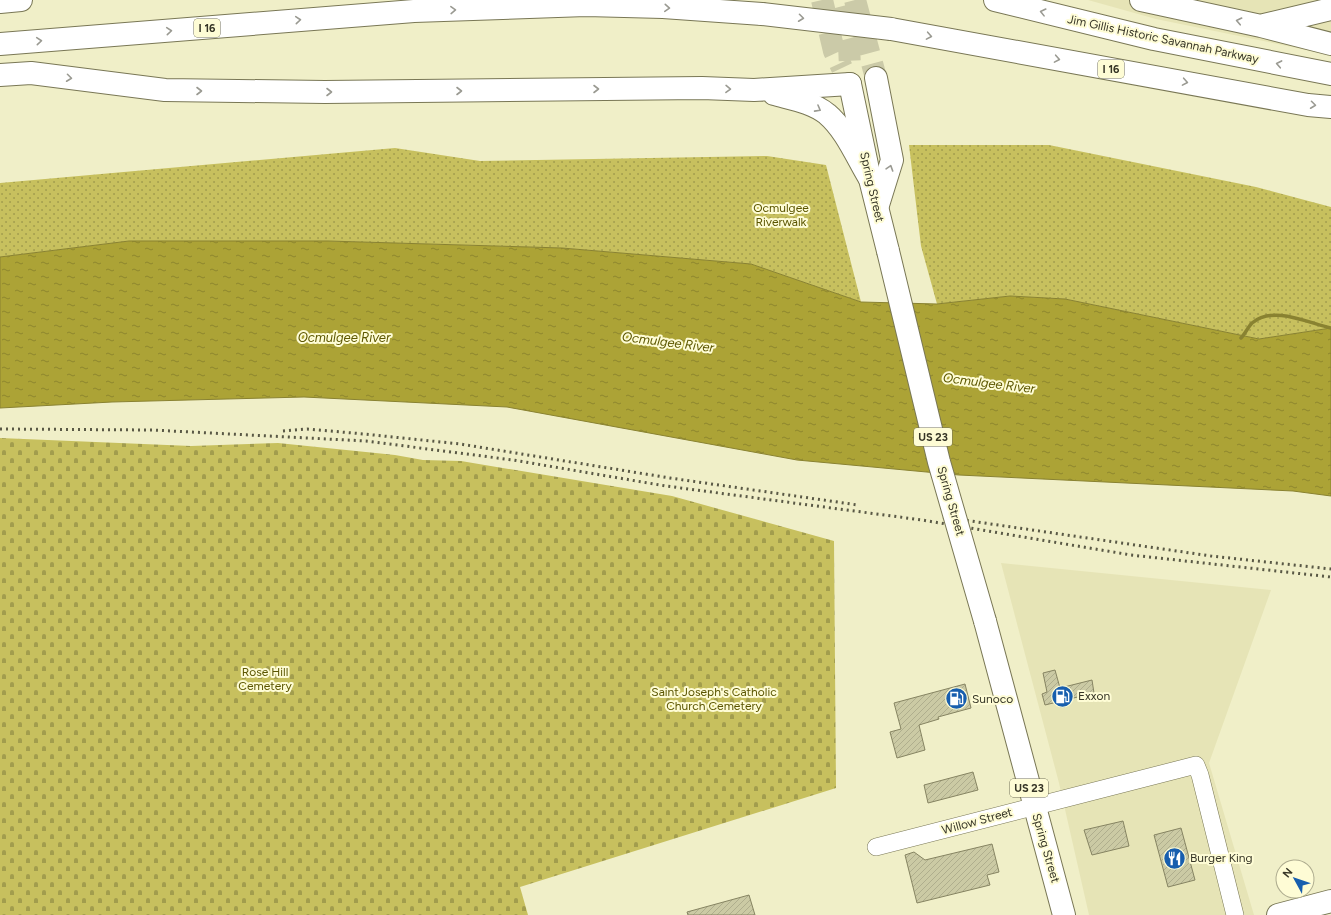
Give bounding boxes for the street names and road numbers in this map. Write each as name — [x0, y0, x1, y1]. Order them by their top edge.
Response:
street label: Jim Gillis Historic Savannah Parkway — [1066, 12, 1261, 66]
road number: I 16 — [194, 19, 220, 37]
road number: I 16 — [1098, 60, 1124, 78]
street label: Spring Street — [857, 151, 887, 224]
road number: US 23 — [914, 428, 952, 446]
street label: Spring Street — [934, 465, 968, 538]
road number: US 23 — [1010, 779, 1048, 797]
street label: Willow Street — [940, 805, 1014, 837]
street label: Spring Street — [1029, 812, 1063, 885]

